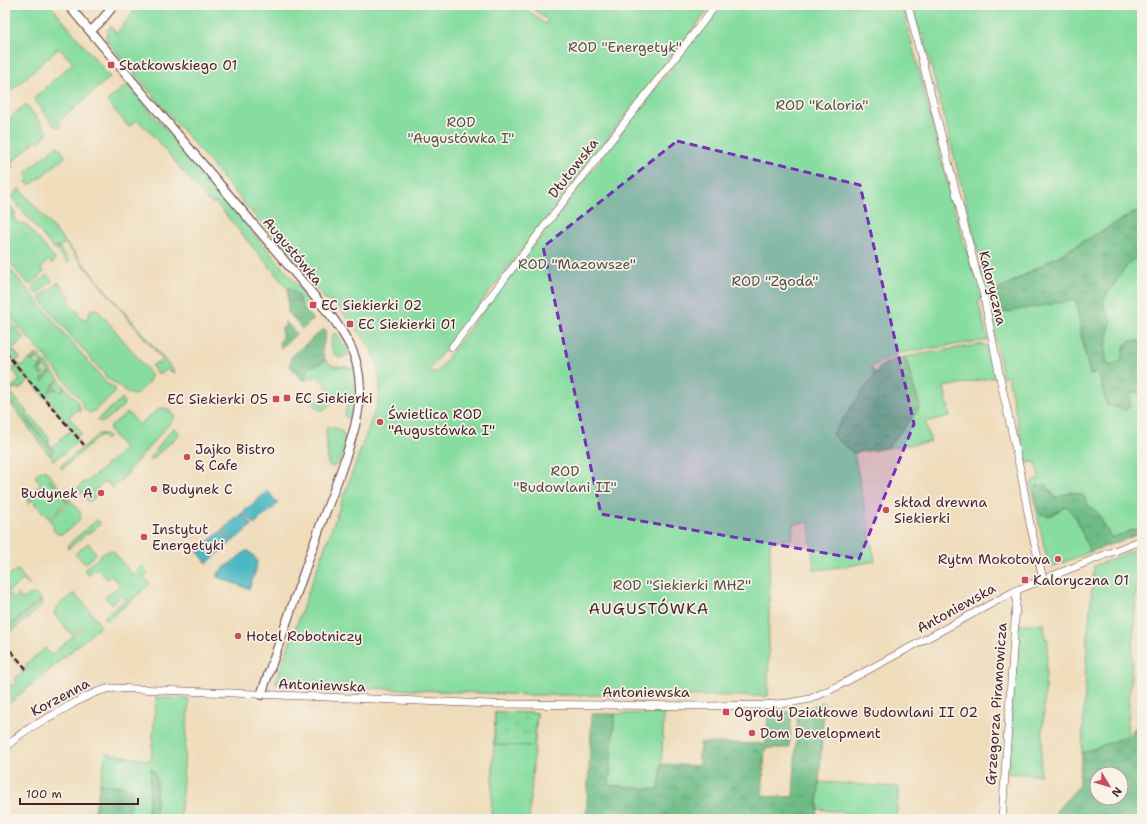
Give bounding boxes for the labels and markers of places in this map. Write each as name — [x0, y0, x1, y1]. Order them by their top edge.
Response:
place label: Statkowskiego 01 — [119, 56, 237, 74]
marker: Statkowskiego 01 — [106, 60, 116, 70]
place label: EC Siekierki 02 — [321, 296, 422, 314]
marker: EC Siekierki 02 — [308, 300, 318, 310]
place label: EC Siekierki 01 — [358, 315, 456, 333]
marker: EC Siekierki 01 — [345, 319, 355, 329]
place label: EC Siekierki — [295, 389, 373, 407]
place label: EC Siekierki 05 — [167, 390, 268, 408]
marker: EC Siekierki — [282, 393, 292, 403]
marker: EC Siekierki 05 — [271, 394, 281, 404]
place label: Świetlica ROD "Augustówka I" — [388, 405, 495, 439]
marker: Świetlica ROD "Augustówka I" — [375, 417, 385, 427]
place label: Jajko Bistro & Cafe — [195, 440, 275, 474]
marker: Jajko Bistro & Cafe — [182, 452, 192, 462]
place label: Budynek C — [162, 480, 233, 498]
place label: Budynek A — [21, 484, 93, 502]
marker: Budynek C — [149, 484, 159, 494]
marker: Budynek A — [96, 488, 106, 498]
place label: skład drewna Siekierki — [894, 493, 987, 527]
marker: skład drewna Siekierki — [881, 505, 891, 515]
place label: Instytut Energetyki — [152, 520, 224, 554]
marker: Instytut Energetyki — [139, 532, 149, 542]
place label: Rytm Mokotowa — [938, 550, 1050, 568]
marker: Rytm Mokotowa — [1053, 554, 1063, 564]
place label: Kaloryczna 01 — [1033, 571, 1129, 589]
marker: Kaloryczna 01 — [1020, 575, 1030, 585]
place label: Hotel Robotniczy — [246, 627, 362, 645]
marker: Hotel Robotniczy — [233, 631, 243, 641]
place label: Ogrody Działkowe Budowlani II 02 — [734, 703, 978, 721]
marker: Ogrody Działkowe Budowlani II 02 — [721, 707, 731, 717]
place label: Dom Development — [760, 724, 881, 742]
marker: Dom Development — [747, 728, 757, 738]

